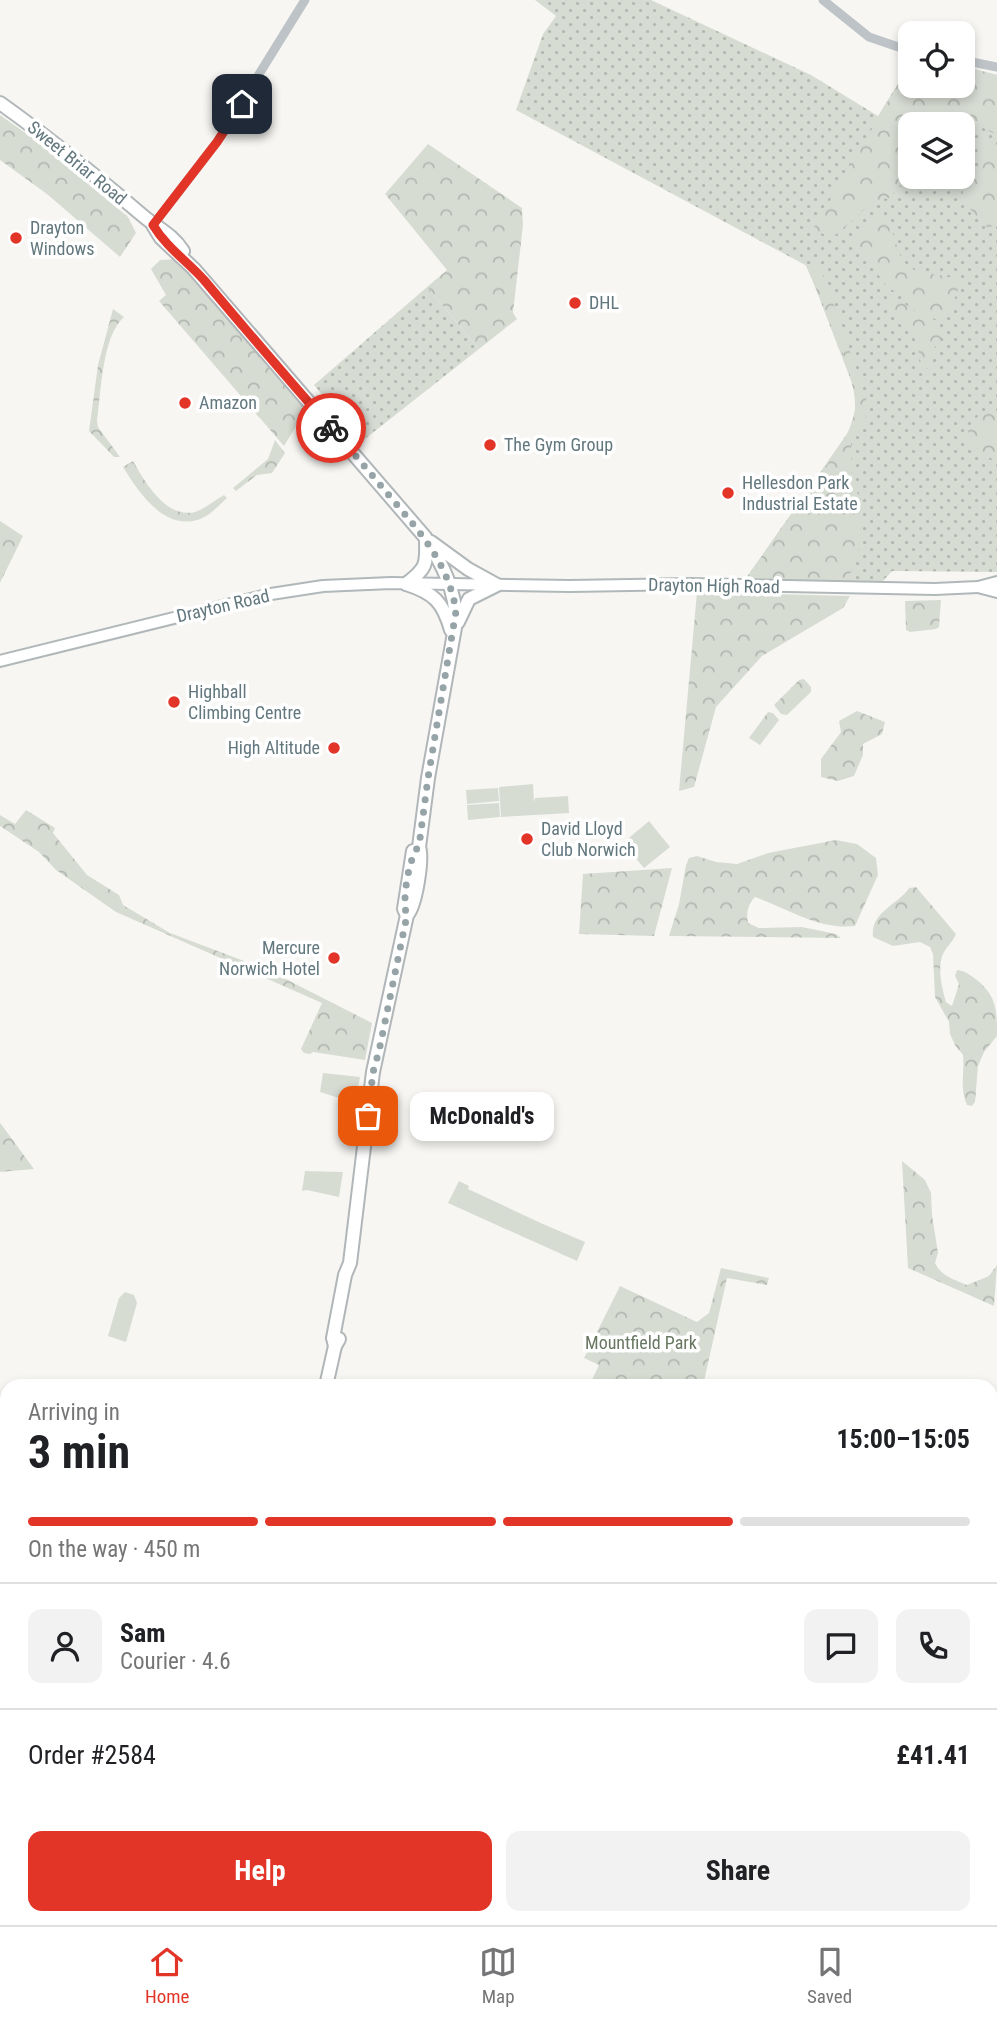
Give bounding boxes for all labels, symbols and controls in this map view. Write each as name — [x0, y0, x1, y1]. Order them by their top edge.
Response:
map controls — [898, 21, 975, 189]
button: locate — [898, 21, 975, 98]
pin — [212, 74, 272, 134]
icon: home — [223, 85, 261, 123]
button: layers — [898, 112, 975, 189]
street label: Sweet Briar Road — [24, 116, 131, 209]
place label: Drayton Windows — [30, 217, 94, 259]
marker: Drayton Windows — [8, 230, 24, 246]
place label: DHL — [589, 292, 619, 313]
marker: DHL — [567, 295, 583, 311]
place label: Amazon — [199, 392, 257, 413]
courier — [296, 393, 366, 463]
marker: Amazon — [177, 395, 193, 411]
icon: bike — [312, 409, 350, 447]
place label: The Gym Group — [504, 434, 613, 455]
marker: The Gym Group — [482, 437, 498, 453]
place label: Hellesdon Park Industrial Estate — [742, 472, 858, 514]
marker: Hellesdon Park Industrial Estate — [720, 485, 736, 501]
street label: Drayton High Road — [648, 574, 780, 597]
street label: Drayton Road — [174, 585, 271, 626]
place label: Highball Climbing Centre — [188, 681, 301, 723]
marker: Highball Climbing Centre — [166, 694, 182, 710]
place label: High Altitude — [228, 737, 320, 758]
marker: High Altitude — [326, 740, 342, 756]
place label: David Lloyd Club Norwich — [541, 818, 636, 860]
marker: David Lloyd Club Norwich — [519, 831, 535, 847]
place label: Mercure Norwich Hotel — [219, 937, 320, 979]
marker: Mercure Norwich Hotel — [326, 950, 342, 966]
pin — [338, 1086, 398, 1146]
callout: McDonald's — [410, 1092, 554, 1140]
icon: bag — [349, 1097, 387, 1135]
text: McDonald's — [430, 1103, 534, 1130]
park label: Mountfield Park — [585, 1332, 697, 1353]
text: Arriving in — [28, 1399, 120, 1426]
text: 15:00–15:05 — [836, 1424, 970, 1454]
text: 3 min — [28, 1425, 130, 1479]
text: On the way · 450 m — [28, 1536, 200, 1563]
button: person — [28, 1609, 102, 1683]
button: chat — [804, 1609, 878, 1683]
button: phone — [896, 1609, 970, 1683]
text: Sam — [120, 1618, 166, 1648]
text: Courier · 4.6 — [120, 1648, 231, 1675]
text: Order #2584 — [28, 1740, 156, 1770]
text: £41.41 — [896, 1740, 970, 1770]
button: Help — [28, 1831, 492, 1911]
button: Share — [506, 1831, 970, 1911]
tab: Home — [145, 1943, 189, 2008]
tab: Map — [479, 1943, 517, 2008]
tab: Saved — [807, 1943, 852, 2008]

